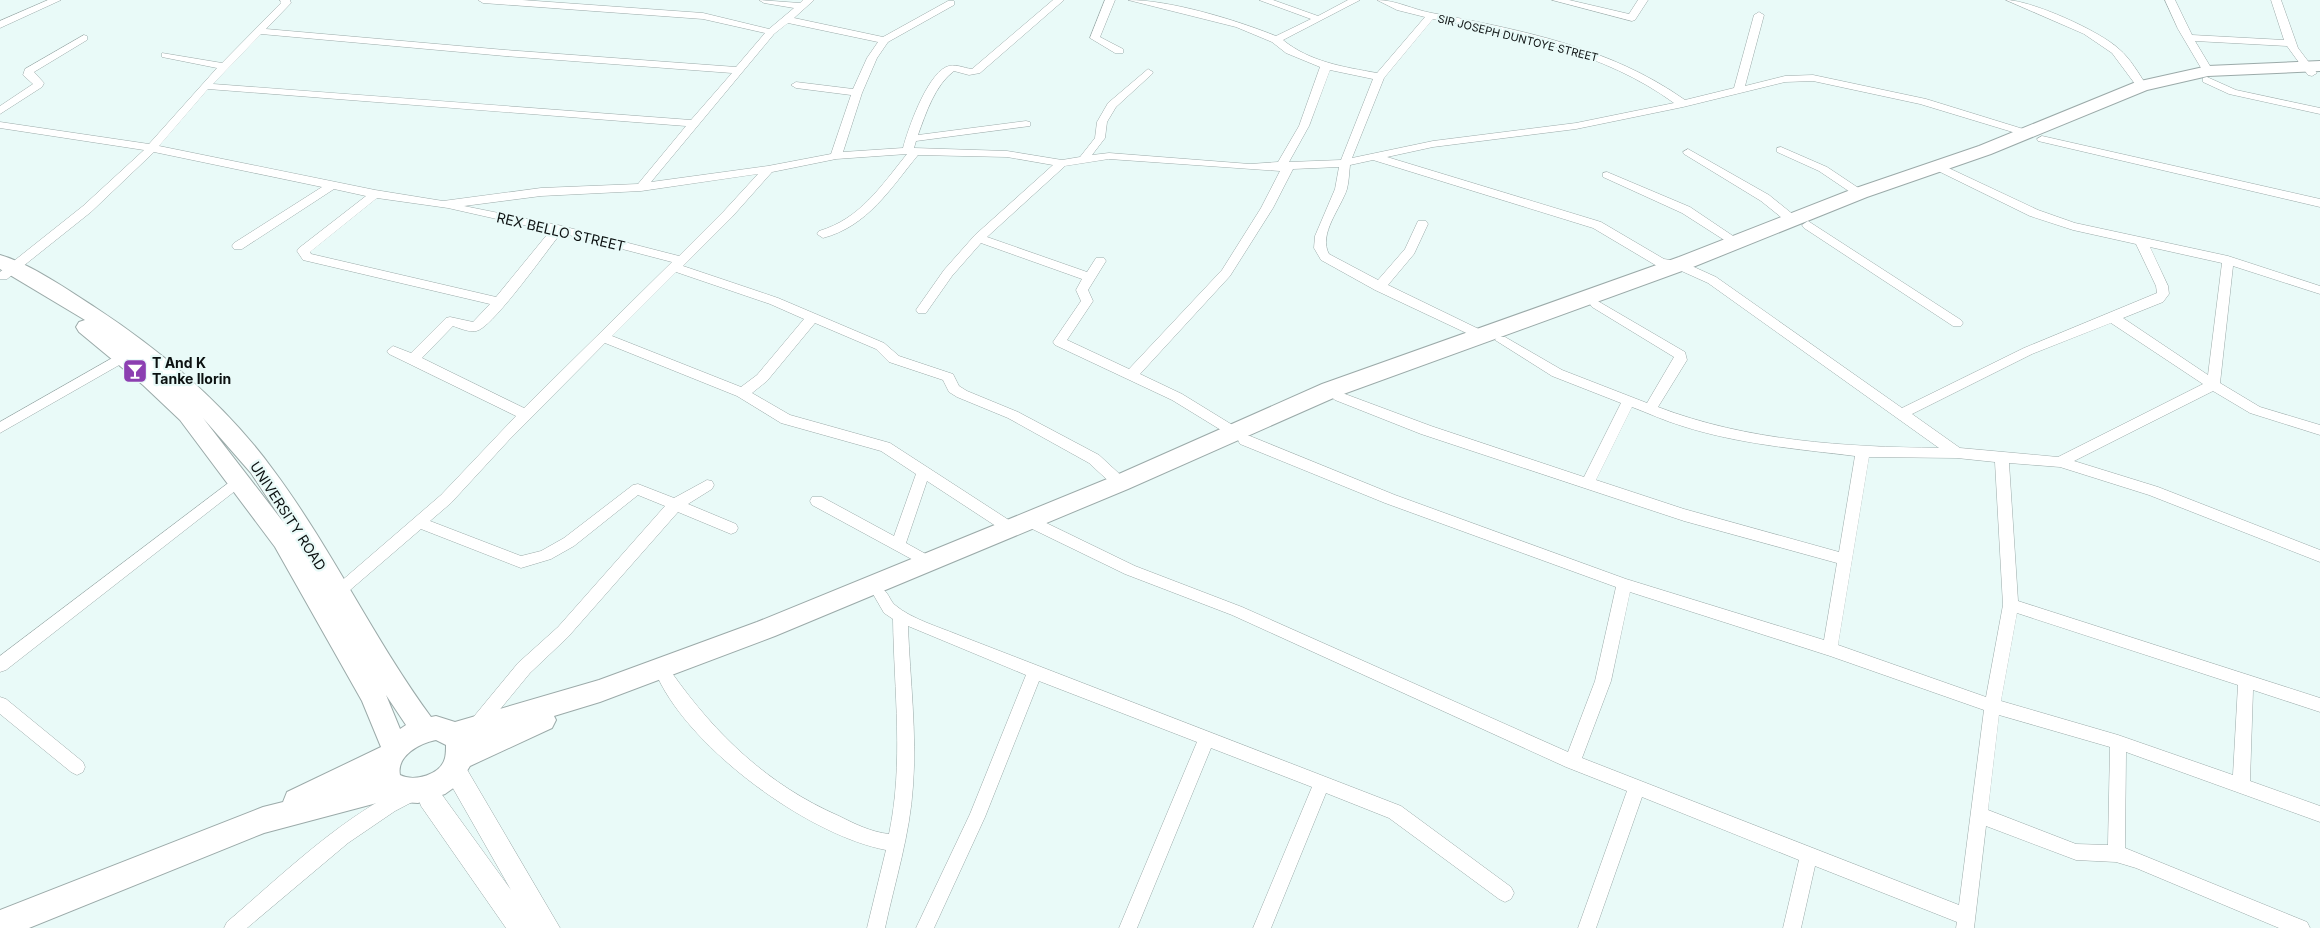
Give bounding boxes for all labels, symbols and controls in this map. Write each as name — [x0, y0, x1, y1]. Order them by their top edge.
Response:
street label: SIR JOSEPH DUNTOYE STREET — [1436, 11, 1600, 65]
street label: REX BELLO STREET — [495, 208, 627, 255]
place label: T And K Tanke Ilorin — [152, 354, 231, 387]
bar icon: T And K Tanke Ilorin — [122, 358, 148, 384]
street label: UNIVERSITY ROAD — [247, 458, 330, 573]

